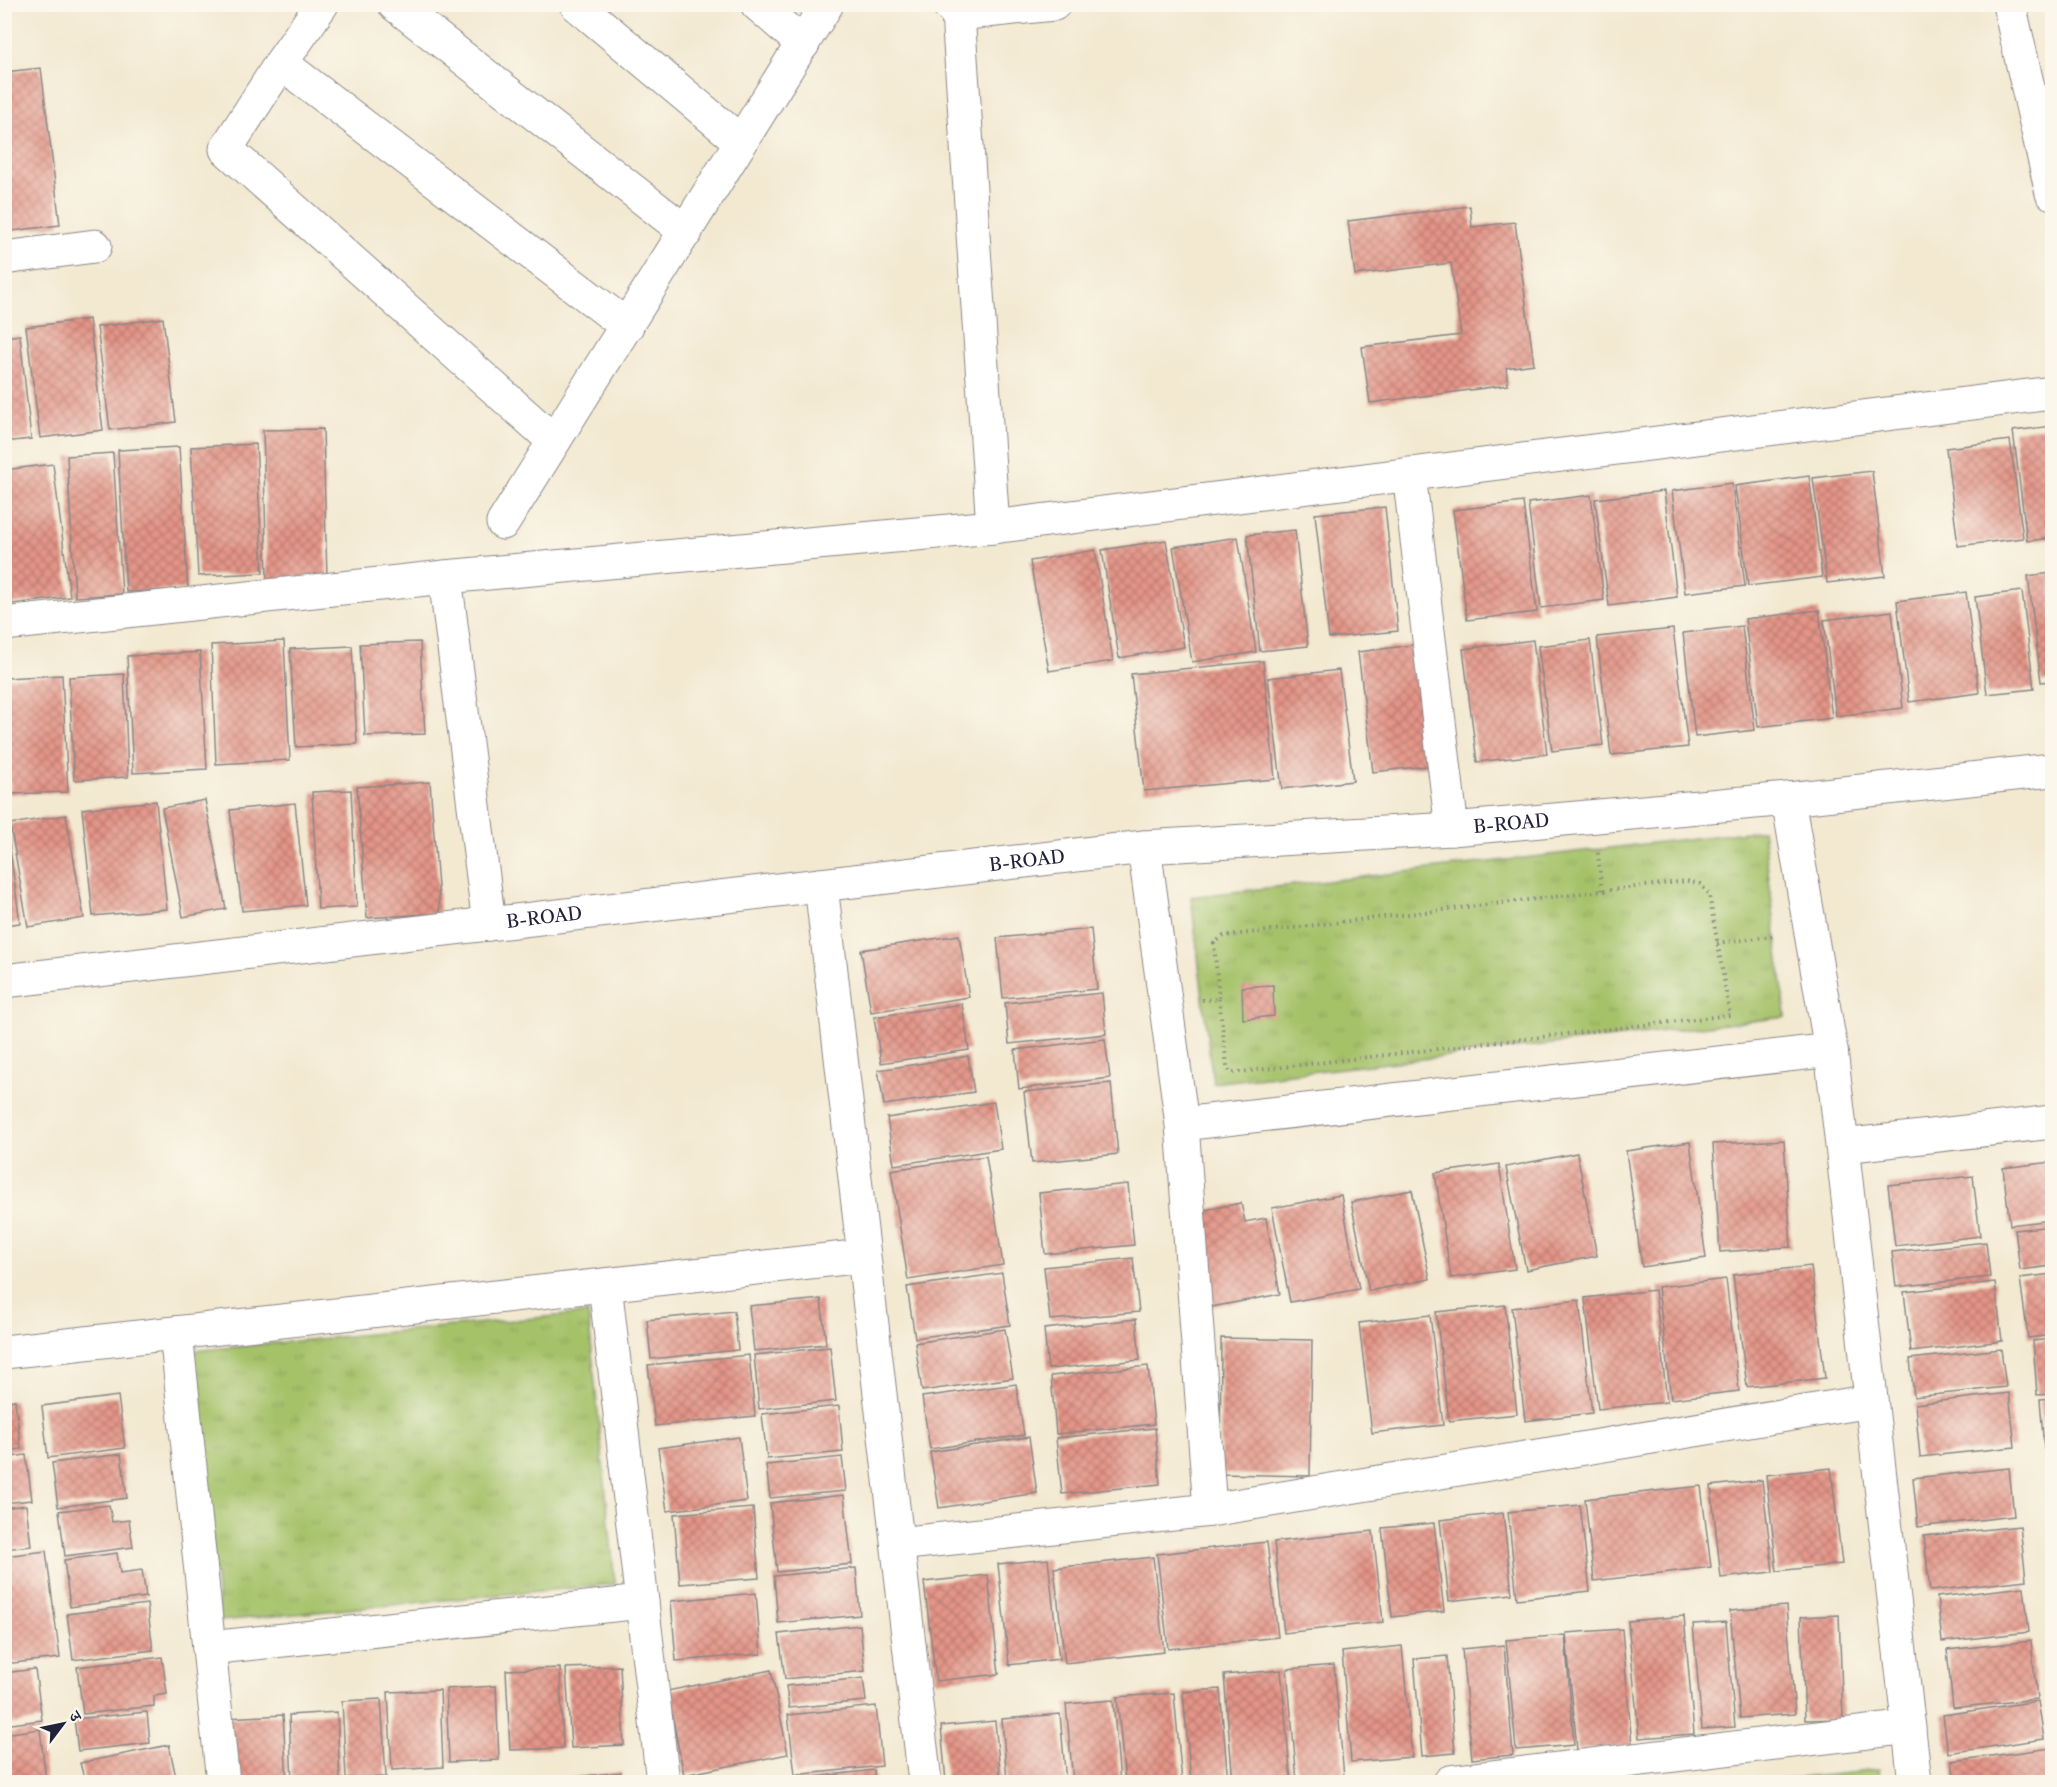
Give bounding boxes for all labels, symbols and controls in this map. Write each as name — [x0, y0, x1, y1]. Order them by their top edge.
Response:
street label: B-ROAD — [1473, 809, 1550, 838]
street label: B-ROAD — [988, 845, 1066, 876]
street label: B-ROAD — [505, 902, 583, 933]
north arrow — [33, 1694, 93, 1754]
text: उ — [65, 1706, 87, 1726]

